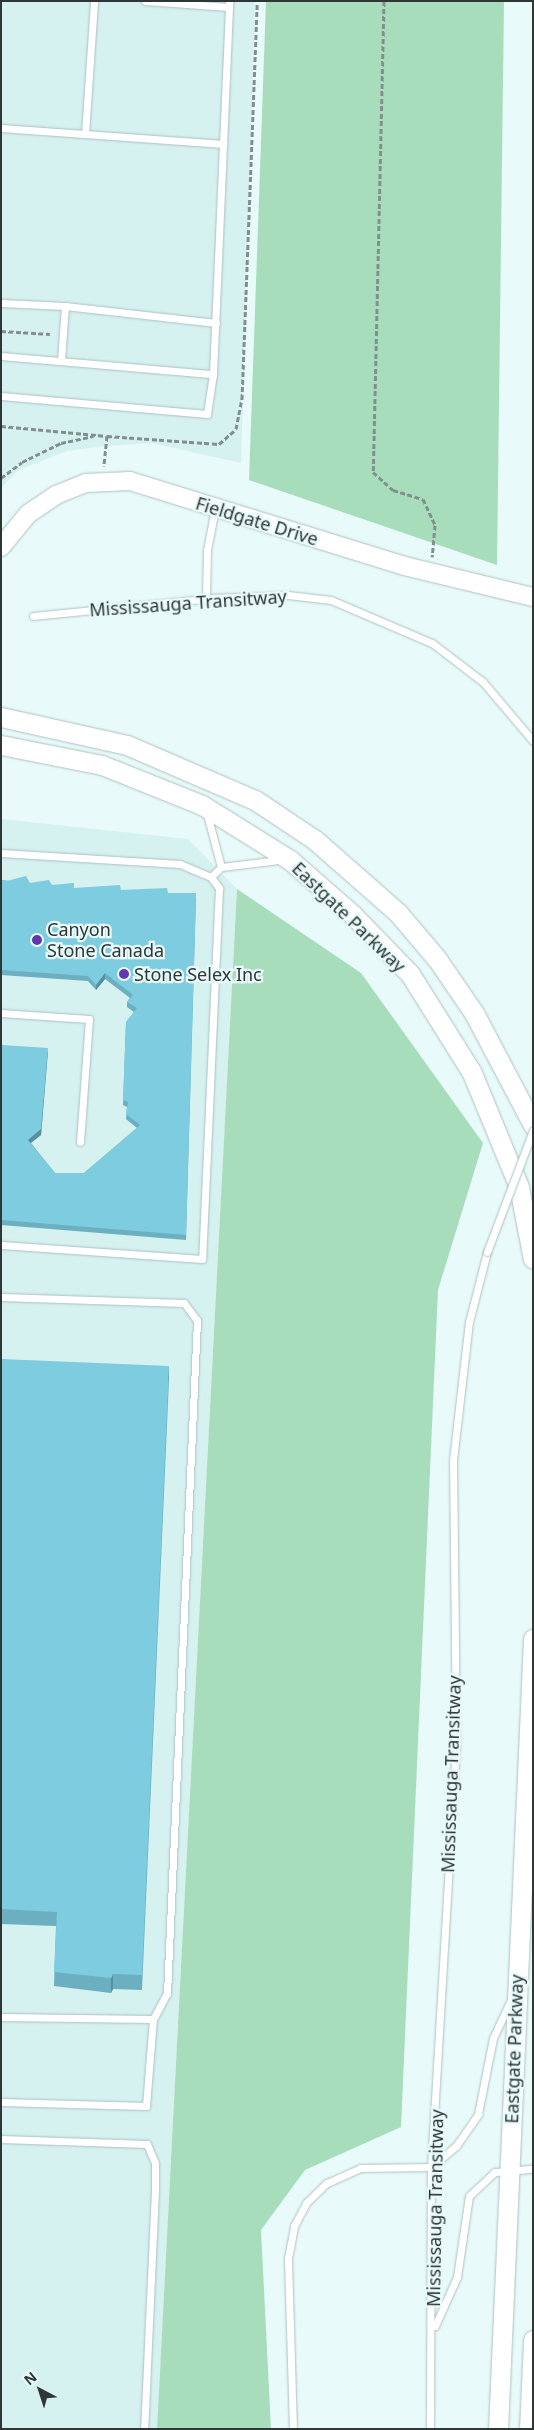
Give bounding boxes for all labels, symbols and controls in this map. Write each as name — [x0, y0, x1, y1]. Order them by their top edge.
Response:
street label: Fieldgate Drive — [193, 492, 321, 550]
street label: Mississauga Transitway — [89, 585, 287, 621]
street label: Eastgate Parkway — [288, 857, 410, 977]
place label: Canyon Stone Canada — [47, 919, 164, 962]
marker: Canyon Stone Canada — [31, 934, 43, 946]
place label: Stone Selex Inc — [134, 963, 262, 985]
marker: Stone Selex Inc — [118, 968, 130, 980]
street label: Mississauga Transitway — [437, 1675, 465, 1873]
street label: Eastgate Parkway — [501, 1974, 527, 2124]
street label: Mississauga Transitway — [422, 2109, 448, 2307]
north arrow — [15, 2365, 65, 2415]
text: N — [20, 2367, 41, 2389]

